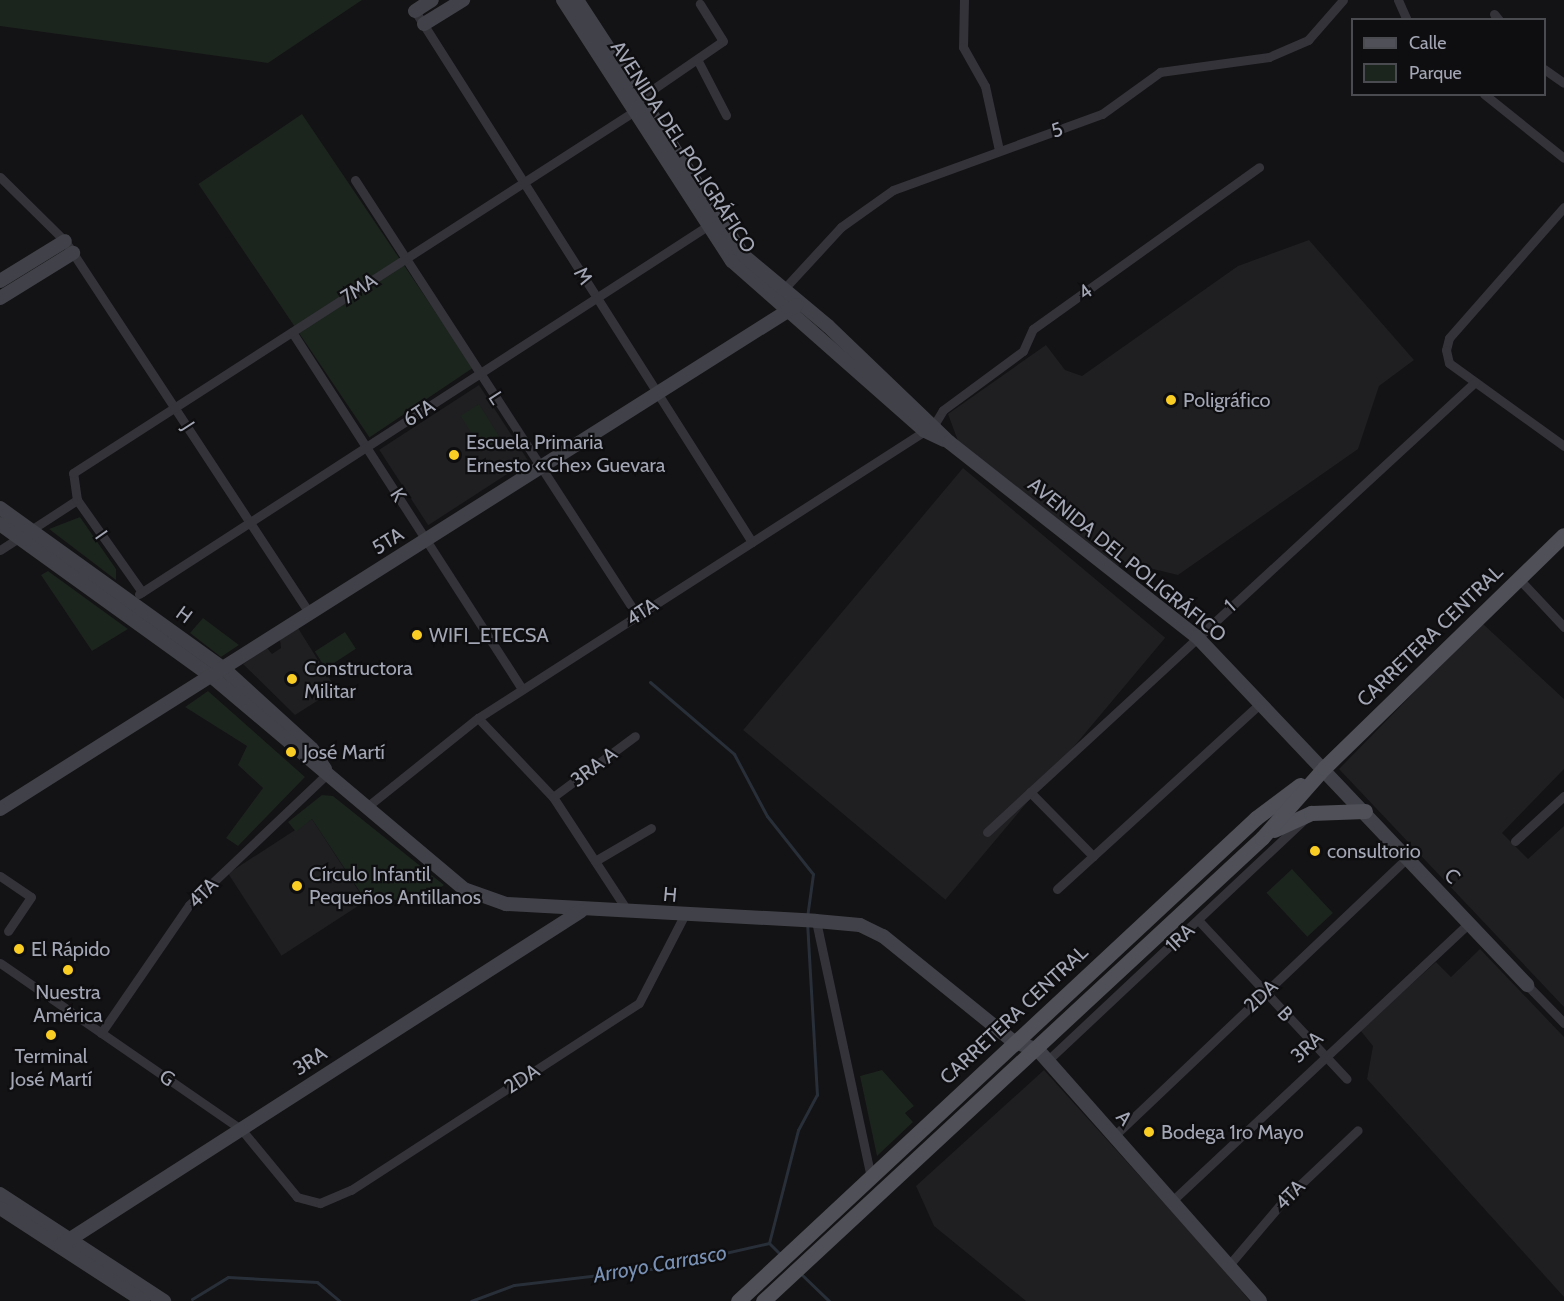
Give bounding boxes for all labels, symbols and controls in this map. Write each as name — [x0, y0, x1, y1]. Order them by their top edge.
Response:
legend — [1351, 18, 1546, 96]
text: Calle — [1409, 32, 1446, 54]
street label: AVENIDA DEL POLIGRÁFICO — [605, 37, 761, 257]
text: Parque — [1409, 62, 1462, 84]
street label: 5 — [1048, 117, 1066, 143]
street label: M — [569, 263, 597, 289]
street label: 7MA — [336, 269, 382, 309]
street label: 4 — [1073, 279, 1097, 305]
street label: L — [483, 387, 509, 409]
place label: Poligráfico — [1183, 388, 1271, 412]
marker: Poligráfico — [1164, 393, 1178, 407]
street label: 6TA — [399, 394, 439, 432]
street label: J — [177, 417, 199, 435]
place label: Escuela Primaria Ernesto «Che» Guevara — [466, 431, 665, 478]
marker: Escuela Primaria Ernesto «Che» Guevara — [447, 448, 461, 462]
street label: AVENIDA DEL POLIGRÁFICO — [1023, 473, 1231, 647]
street label: K — [385, 484, 411, 506]
street label: 5TA — [368, 522, 408, 560]
street label: I — [90, 526, 112, 544]
street label: CARRETERA CENTRAL — [1352, 560, 1508, 712]
street label: 4TA — [622, 593, 662, 631]
street label: 1 — [1220, 595, 1240, 617]
street label: H — [171, 601, 197, 629]
place label: WIFI_ETECSA — [429, 623, 549, 647]
marker: WIFI_ETECSA — [410, 628, 424, 642]
place label: Constructora Militar — [304, 656, 413, 703]
marker: Constructora Militar — [285, 672, 299, 686]
place label: José Martí — [303, 740, 385, 764]
street label: 3RA A — [566, 742, 622, 792]
marker: José Martí — [284, 745, 298, 759]
place label: consultorio — [1327, 839, 1421, 863]
marker: consultorio — [1308, 844, 1322, 858]
place label: Círculo Infantil Pequeños Antillanos — [309, 862, 481, 909]
street label: C — [1439, 863, 1465, 889]
street label: 4TA — [183, 873, 223, 913]
marker: Círculo Infantil Pequeños Antillanos — [290, 879, 304, 893]
street label: H — [662, 882, 678, 908]
street label: 1RA — [1161, 919, 1199, 957]
place label: El Rápido — [31, 937, 110, 961]
street label: CARRETERA CENTRAL — [935, 940, 1093, 1090]
marker: El Rápido — [12, 942, 26, 956]
marker: Nuestra América — [61, 963, 75, 977]
street label: 2DA — [1239, 975, 1283, 1017]
place label: Nuestra América — [33, 980, 103, 1027]
street label: B — [1272, 1001, 1298, 1027]
street label: 3RA — [1286, 1026, 1328, 1068]
marker: Terminal José Martí — [44, 1028, 58, 1042]
street label: 3RA — [289, 1041, 331, 1081]
place label: Terminal José Martí — [10, 1044, 92, 1091]
street label: 2DA — [500, 1059, 544, 1099]
street label: G — [155, 1064, 179, 1092]
street label: A — [1111, 1105, 1137, 1131]
place label: Bodega 1ro Mayo — [1161, 1120, 1304, 1144]
marker: Bodega 1ro Mayo — [1142, 1125, 1156, 1139]
street label: 4TA — [1270, 1175, 1310, 1215]
water label: Arroyo Carrasco — [591, 1240, 729, 1288]

